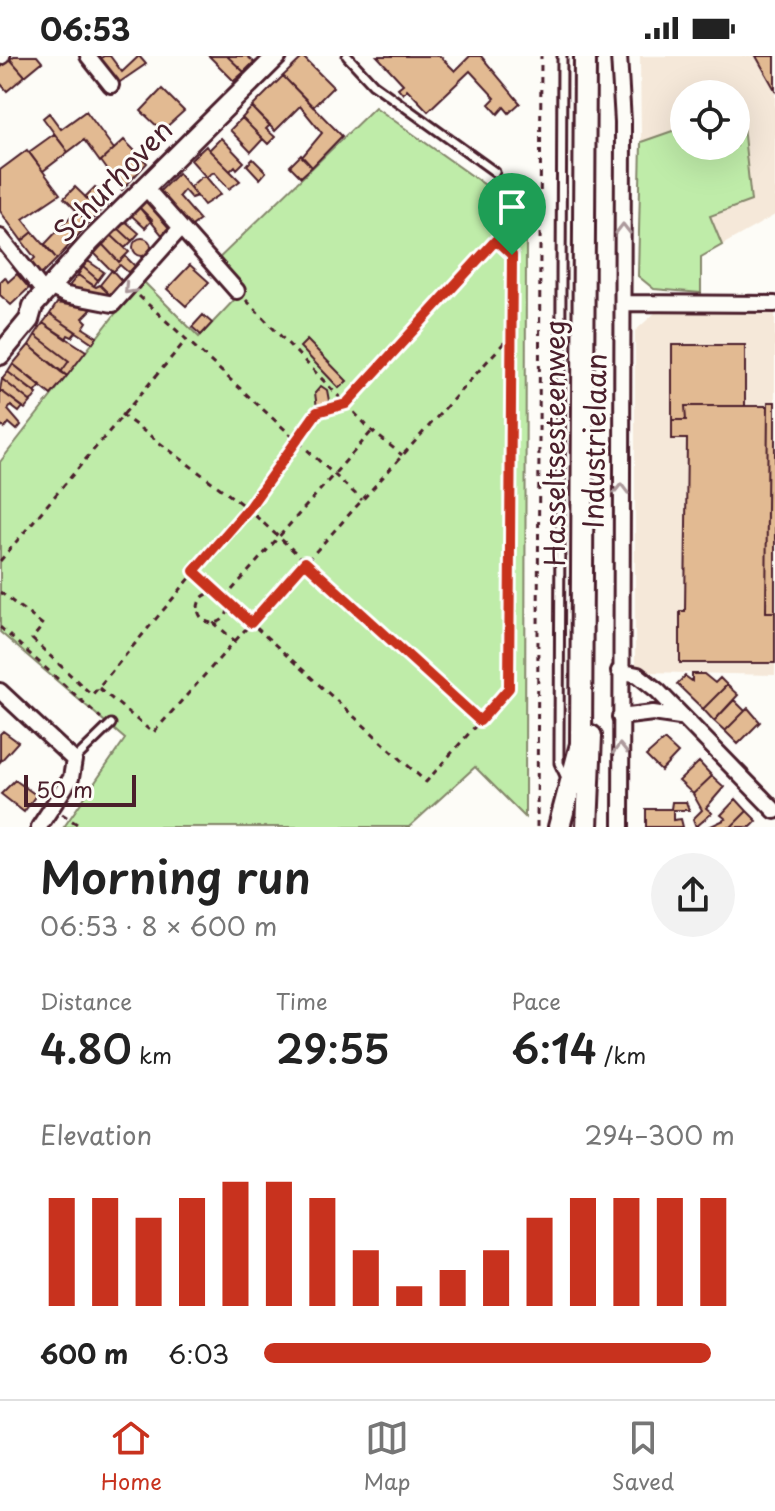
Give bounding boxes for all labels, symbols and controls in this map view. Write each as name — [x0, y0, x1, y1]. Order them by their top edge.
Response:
text: 06:53 — [40, 6, 130, 51]
map controls — [670, 80, 750, 160]
button: locate — [670, 80, 750, 160]
street label: Schurhoven — [42, 109, 182, 251]
pin — [478, 173, 546, 255]
icon: arrive — [490, 185, 534, 229]
one-way arrow — [614, 222, 632, 235]
one-way arrow — [123, 280, 138, 294]
street label: Hasseltsesteenweg — [532, 320, 575, 566]
street label: Industrielaan — [570, 353, 617, 529]
one-way arrow — [612, 482, 630, 495]
one-way arrow — [611, 742, 629, 755]
scale bar — [24, 771, 136, 807]
text: 50 m — [36, 772, 93, 805]
text: Morning run — [40, 843, 311, 909]
button: share — [651, 853, 735, 937]
text: 06:53 · 8 × 600 m — [40, 906, 277, 945]
text: Distance — [40, 984, 132, 1017]
text: Time — [276, 984, 328, 1017]
text: Pace — [511, 984, 561, 1017]
text: 4.80 — [40, 1017, 132, 1078]
text: 29:55 — [276, 1017, 390, 1078]
text: 6:14 — [511, 1017, 597, 1078]
text: km — [132, 1038, 172, 1071]
text: /km — [597, 1038, 646, 1071]
text: Elevation — [40, 1115, 152, 1154]
text: 294–300 m — [584, 1115, 735, 1154]
text: 600 m — [40, 1334, 128, 1373]
text: 6:03 — [168, 1334, 229, 1373]
tab: Home — [101, 1416, 162, 1497]
tab: Map — [363, 1416, 410, 1497]
tab: Saved — [612, 1416, 674, 1497]

